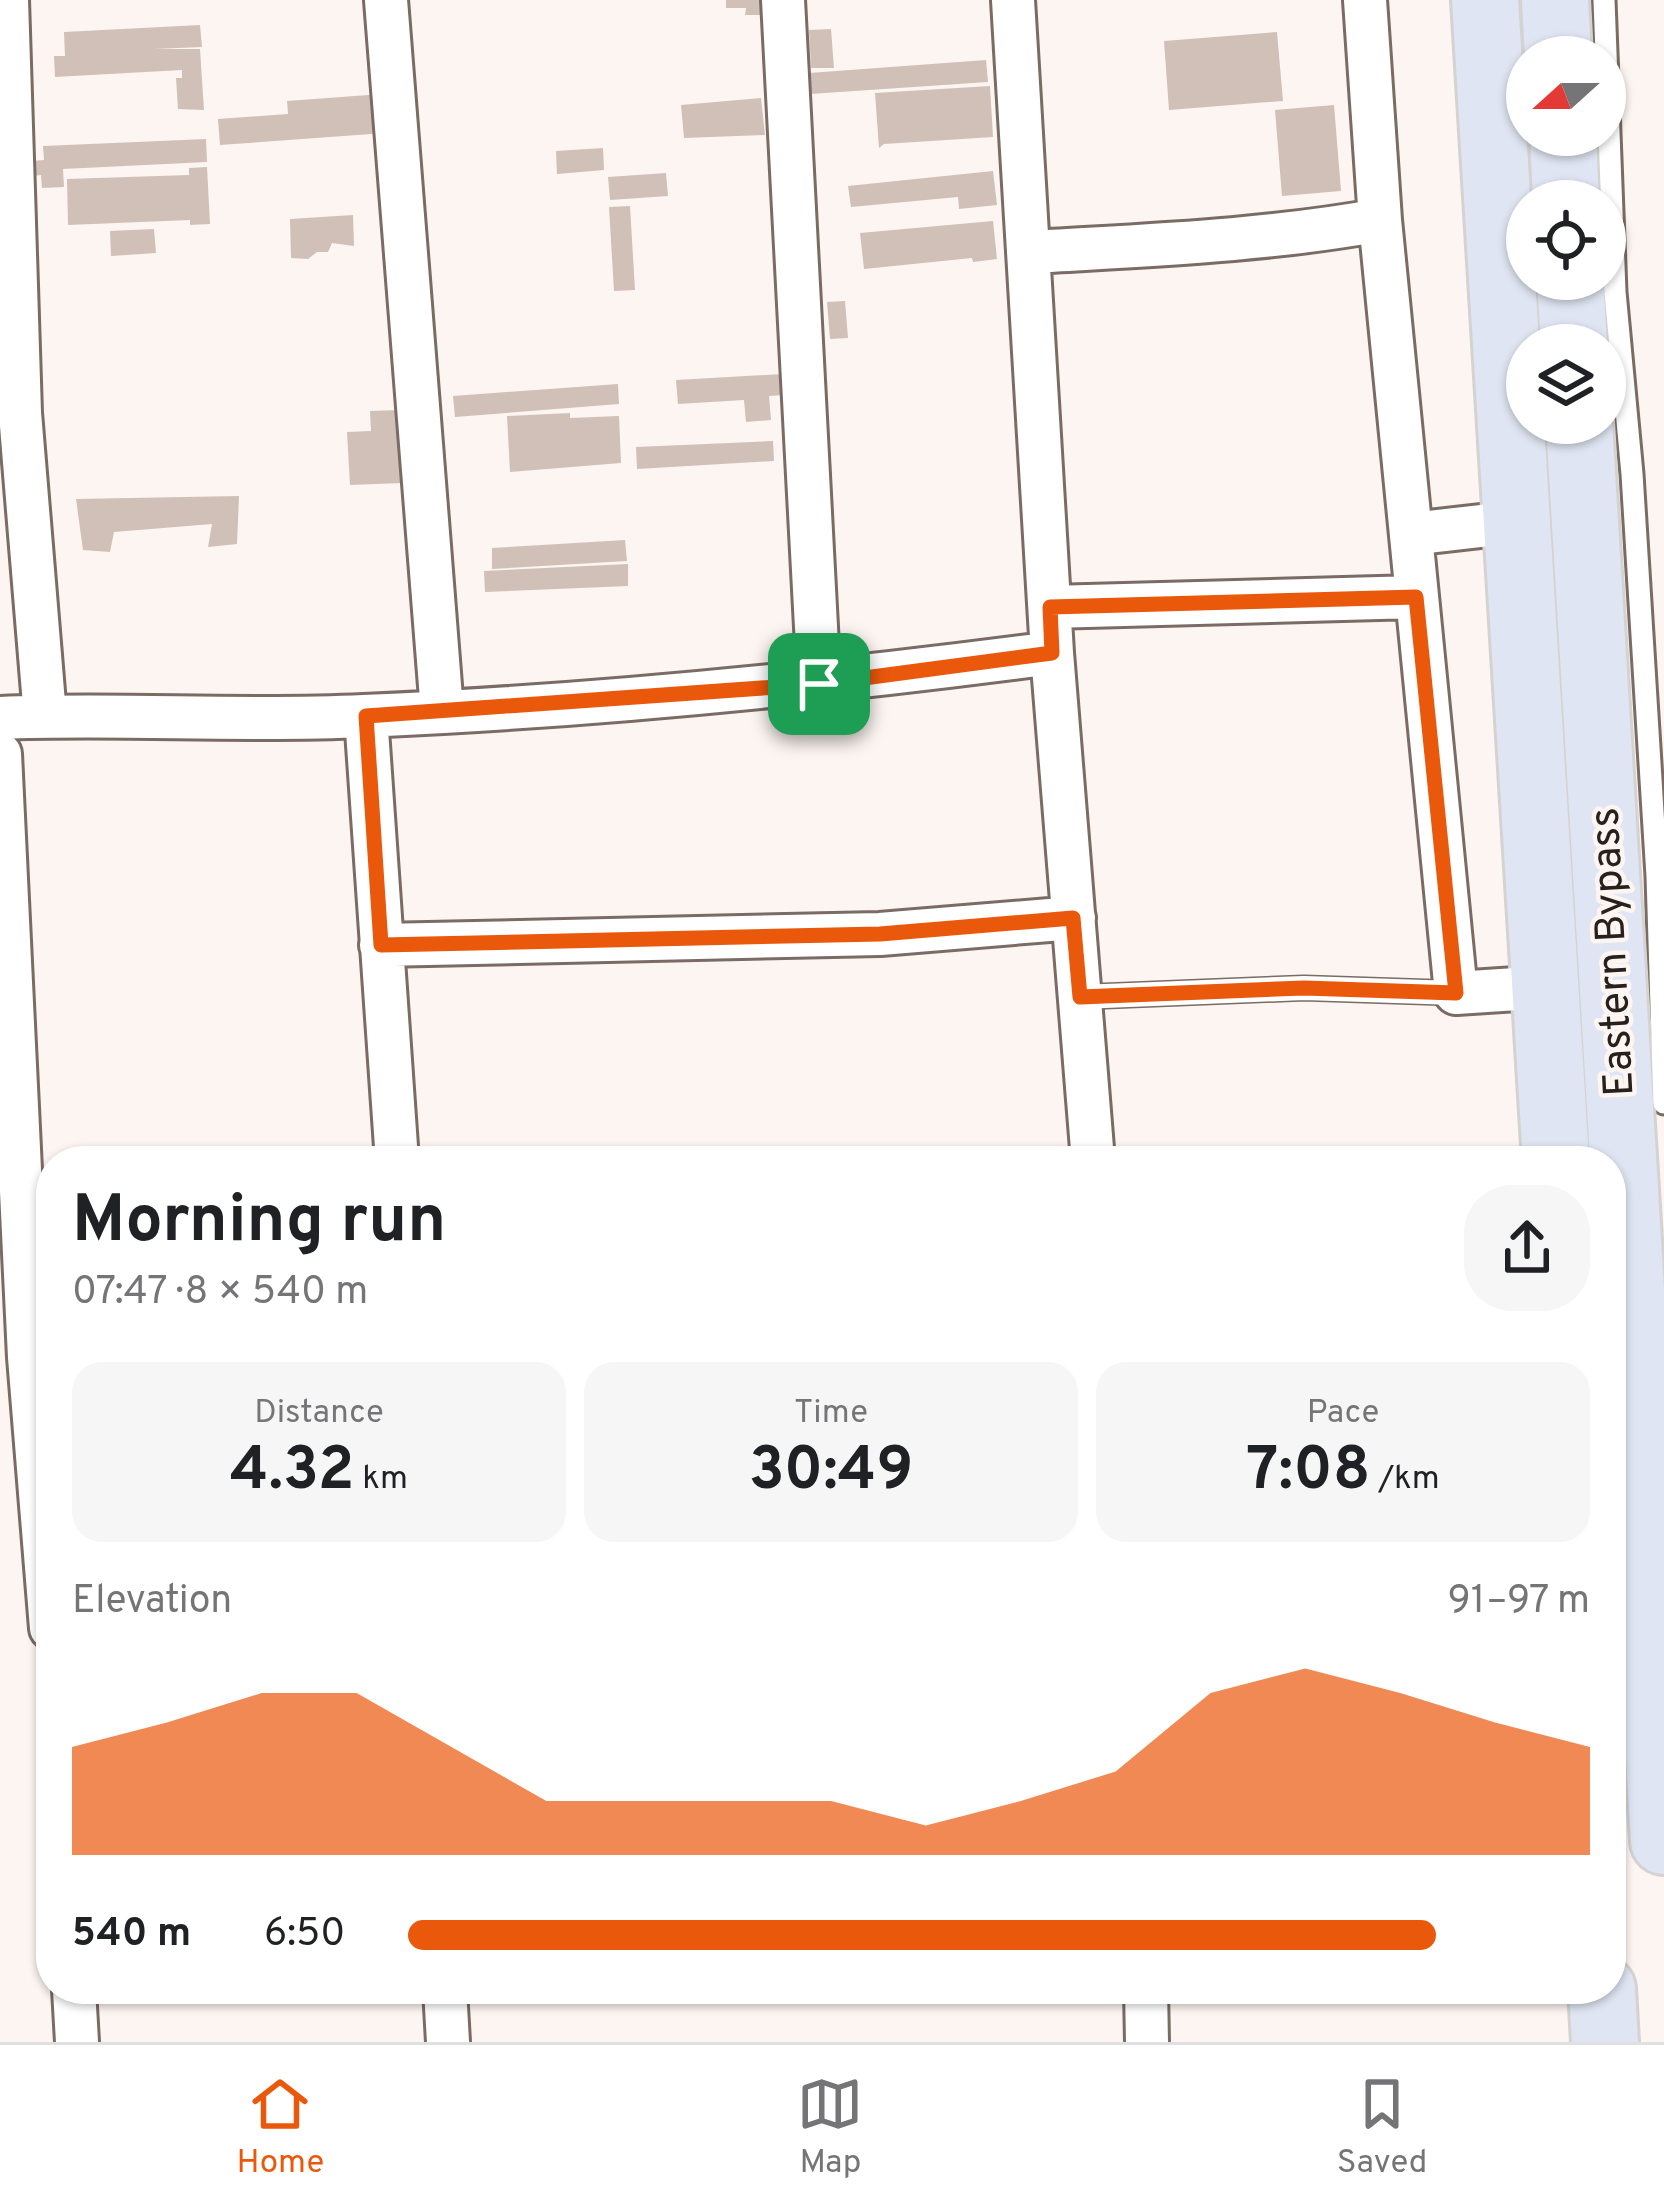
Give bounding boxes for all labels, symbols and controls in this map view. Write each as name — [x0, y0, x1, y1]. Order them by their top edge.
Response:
north arrow — [1506, 36, 1626, 156]
map controls — [1506, 36, 1626, 444]
button: locate — [1506, 180, 1626, 300]
button: layers — [1506, 324, 1626, 444]
pin — [768, 633, 870, 735]
icon: arrive — [786, 651, 852, 717]
street label: Eastern Bypass — [1580, 806, 1649, 1098]
text: Morning run — [72, 1182, 446, 1265]
button: share — [1464, 1185, 1590, 1311]
text: 07:47 · 8 × 540 m — [72, 1269, 368, 1318]
text: Distance — [254, 1393, 384, 1435]
text: Time — [794, 1393, 868, 1435]
text: Pace — [1307, 1393, 1379, 1435]
text: 4.32 — [230, 1435, 355, 1511]
text: 30:49 — [749, 1435, 913, 1511]
text: 7:08 — [1246, 1435, 1370, 1511]
text: km — [355, 1459, 408, 1501]
text: /km — [1370, 1459, 1440, 1501]
text: Elevation — [72, 1578, 232, 1627]
text: 91–97 m — [1447, 1578, 1590, 1627]
text: 540 m — [72, 1911, 191, 1960]
text: 6:50 — [264, 1911, 345, 1960]
tab: Home — [237, 2071, 324, 2185]
tab: Map — [797, 2071, 863, 2185]
tab: Saved — [1337, 2071, 1427, 2185]

